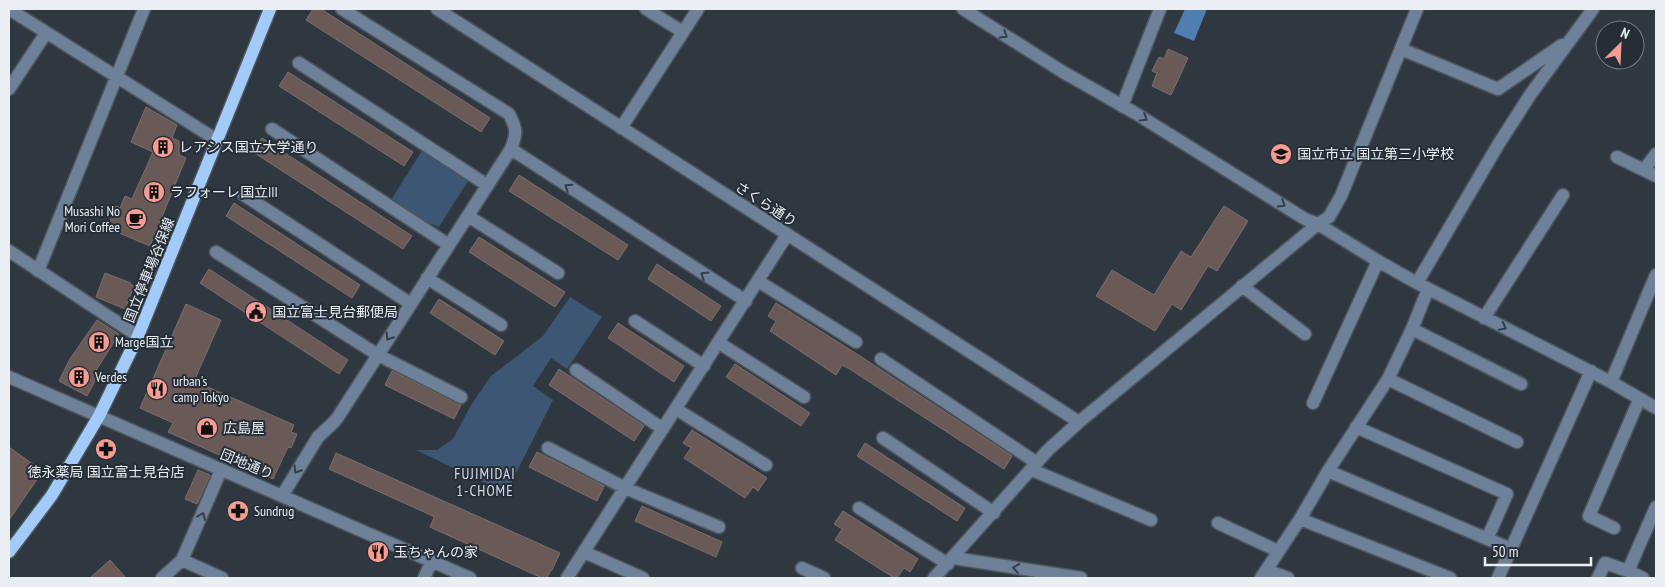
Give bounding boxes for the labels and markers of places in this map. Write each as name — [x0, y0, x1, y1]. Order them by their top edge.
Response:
building icon: レアシス国立大学通り — [151, 135, 175, 159]
place label: レアシス国立大学通り — [179, 138, 318, 156]
school or university icon: 国立市立 国立第三小学校 — [1269, 142, 1293, 166]
place label: 国立市立 国立第三小学校 — [1297, 145, 1454, 163]
building icon: ラフォーレ国立III — [142, 180, 166, 204]
place label: ラフォーレ国立III — [170, 183, 278, 201]
place label: Musashi No Mori Coffee — [64, 202, 120, 236]
cafe icon: Musashi No Mori Coffee — [124, 207, 148, 231]
public building icon: 国立富士見台郵便局 — [244, 300, 268, 324]
place label: 国立富士見台郵便局 — [272, 303, 398, 321]
building icon: Marge国立 — [87, 330, 111, 354]
place label: Marge国立 — [115, 333, 173, 351]
building icon: Verdes — [67, 365, 91, 389]
place label: Verdes — [94, 368, 127, 386]
place label: urban's camp Tokyo — [173, 372, 229, 406]
restaurant icon: urban's camp Tokyo — [145, 377, 169, 401]
shop icon: 広島屋 — [195, 416, 219, 440]
place label: 広島屋 — [223, 419, 265, 437]
pharmacy icon: 徳永薬局 国立富士見台店 — [94, 437, 118, 461]
place label: 徳永薬局 国立富士見台店 — [28, 463, 184, 481]
pharmacy icon: Sundrug — [226, 499, 250, 523]
place label: Sundrug — [254, 502, 294, 520]
restaurant icon: 玉ちゃんの家 — [366, 540, 390, 564]
place label: 玉ちゃんの家 — [394, 543, 478, 561]

